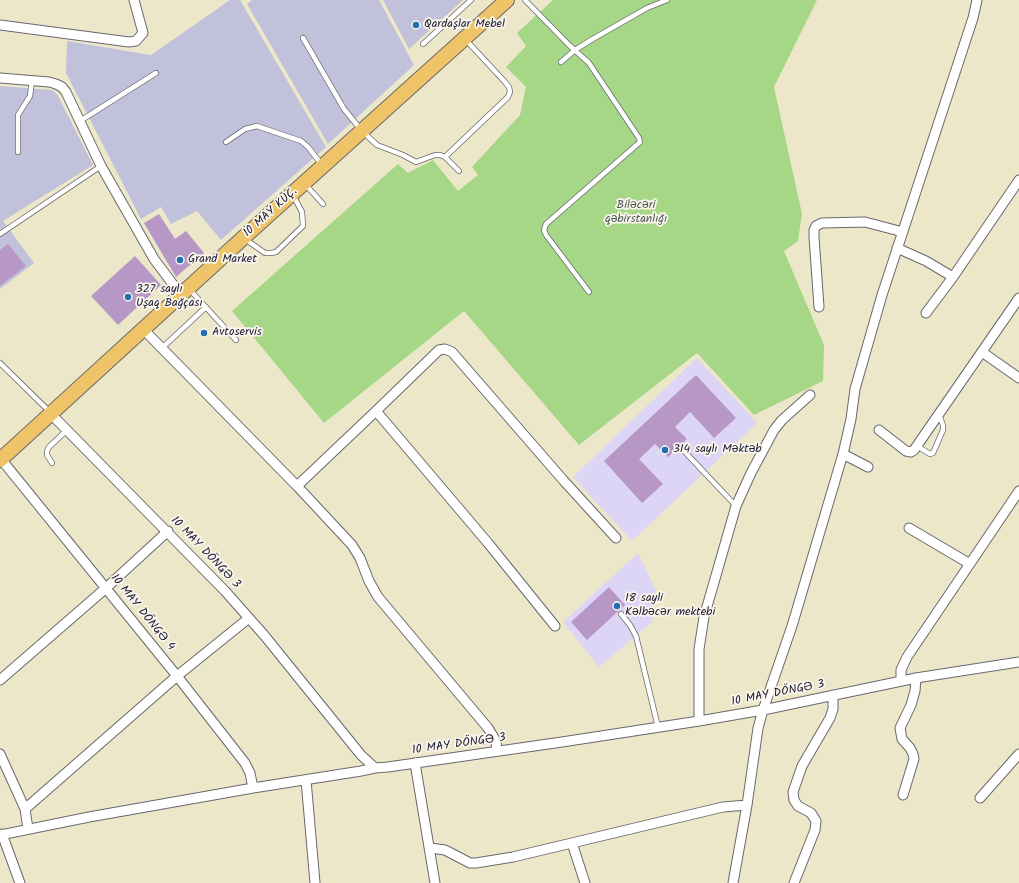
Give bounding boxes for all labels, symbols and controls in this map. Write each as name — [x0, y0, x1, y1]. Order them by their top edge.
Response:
place label: Qardaşlar Mebel — [424, 18, 505, 32]
marker: Qardaşlar Mebel — [411, 20, 421, 30]
street label: 10 MAY KÜÇ. — [241, 185, 301, 241]
park label: Biləcəri qəbirstanlığı — [605, 199, 667, 227]
place label: Grand Market — [188, 253, 257, 267]
marker: Grand Market — [175, 255, 185, 265]
place label: 327 saylı Uşaq Bağçası — [136, 283, 203, 311]
marker: 327 saylı Uşaq Bağçası — [123, 292, 133, 302]
place label: Avtoservis — [212, 326, 262, 340]
marker: Avtoservis — [199, 328, 209, 338]
place label: 314 saylı Məktəb — [673, 443, 762, 457]
marker: 314 saylı Məktəb — [660, 445, 670, 455]
street label: 10 MAY DÖNGƏ 3 — [167, 514, 243, 592]
street label: 10 MAY DÖNGƏ 4 — [107, 572, 177, 654]
place label: 18 sayli Kəlbəcər mektebi — [625, 592, 715, 620]
marker: 18 sayli Kəlbəcər mektebi — [612, 601, 622, 611]
street label: 10 MAY DÖNGƏ 3 — [730, 678, 826, 710]
street label: 10 MAY DÖNGƏ 3 — [411, 731, 507, 759]

